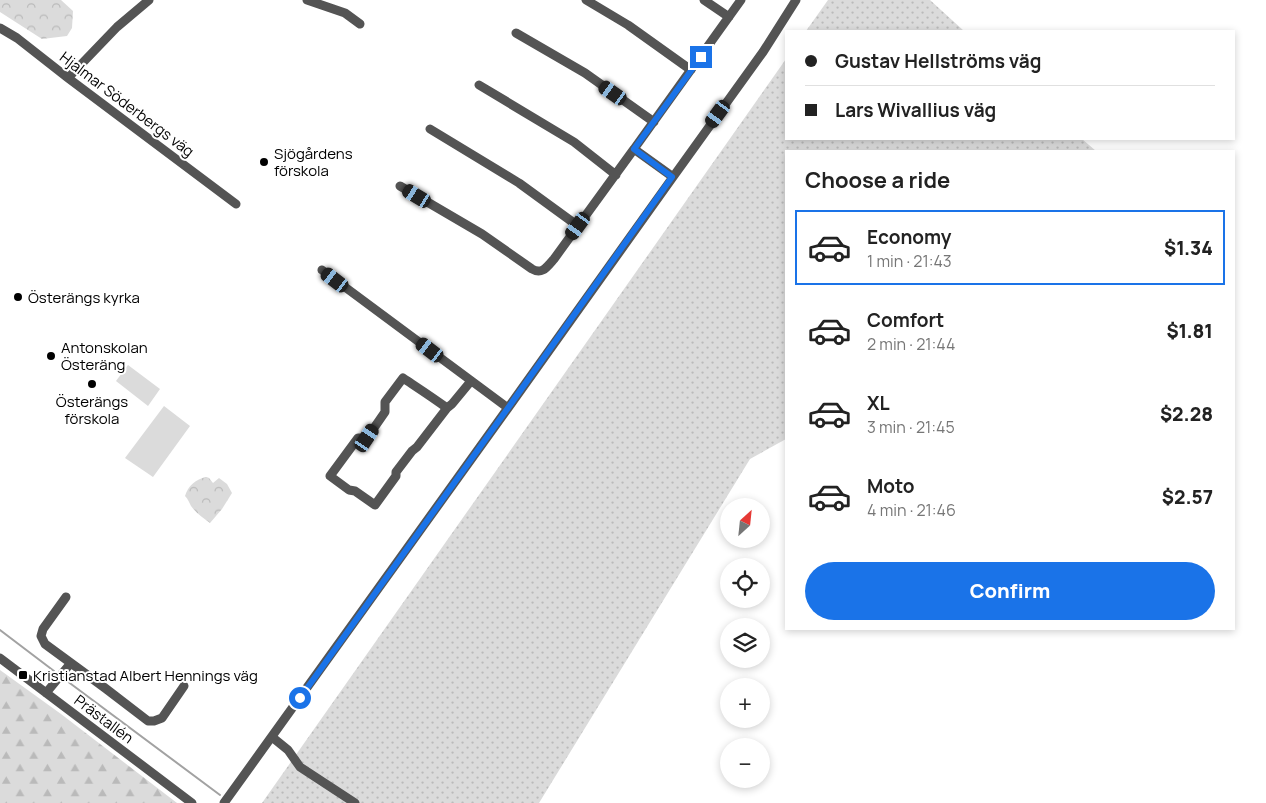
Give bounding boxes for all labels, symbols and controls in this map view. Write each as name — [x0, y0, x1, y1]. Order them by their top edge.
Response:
street label: Hjalmar Söderbergs väg — [55, 46, 199, 162]
route end — [690, 46, 712, 68]
text: Gustav Hellströms väg — [835, 48, 1041, 74]
car — [596, 78, 629, 108]
car — [703, 97, 732, 131]
text: Lars Wivallius väg — [835, 97, 996, 123]
place label: Sjögårdens förskola — [274, 143, 353, 181]
marker: Sjögårdens förskola — [258, 156, 270, 168]
text: Choose a ride — [805, 165, 950, 195]
car — [400, 182, 433, 210]
car — [563, 209, 592, 243]
text: Economy — [867, 224, 951, 250]
icon: car — [807, 225, 852, 270]
text: $1.34 — [1164, 235, 1213, 261]
text: 1 min · 21:43 — [867, 250, 952, 272]
car — [318, 265, 351, 295]
place label: Österängs kyrka — [28, 287, 140, 308]
marker: Österängs kyrka — [12, 291, 24, 303]
text: Comfort — [867, 307, 944, 333]
icon: car — [807, 308, 852, 353]
text: $1.81 — [1166, 318, 1213, 344]
text: 2 min · 21:44 — [867, 333, 955, 355]
car — [413, 335, 446, 365]
place label: Antonskolan Österäng — [61, 337, 148, 375]
marker: Antonskolan Österäng — [45, 350, 57, 362]
marker: Österängs förskola — [86, 378, 98, 390]
text: XL — [867, 390, 890, 416]
place label: Österängs förskola — [56, 391, 128, 429]
icon: car — [807, 391, 852, 436]
text: $2.28 — [1160, 401, 1213, 427]
text: 3 min · 21:45 — [867, 416, 955, 438]
car — [352, 421, 381, 455]
text: Moto — [867, 473, 914, 499]
icon: car — [807, 474, 852, 519]
text: $2.57 — [1162, 484, 1213, 510]
north arrow — [720, 498, 770, 548]
map controls — [720, 498, 770, 788]
text: 4 min · 21:46 — [867, 499, 956, 521]
button: locate — [720, 558, 770, 608]
button: Confirm — [805, 562, 1215, 620]
button: layers — [720, 618, 770, 668]
place label: Kristianstad Albert Hennings väg — [33, 665, 258, 686]
marker: Kristianstad Albert Hennings väg — [17, 669, 29, 681]
button: + — [720, 678, 770, 728]
route start — [289, 687, 311, 709]
street label: Prästallén — [70, 690, 138, 748]
button: − — [720, 738, 770, 788]

